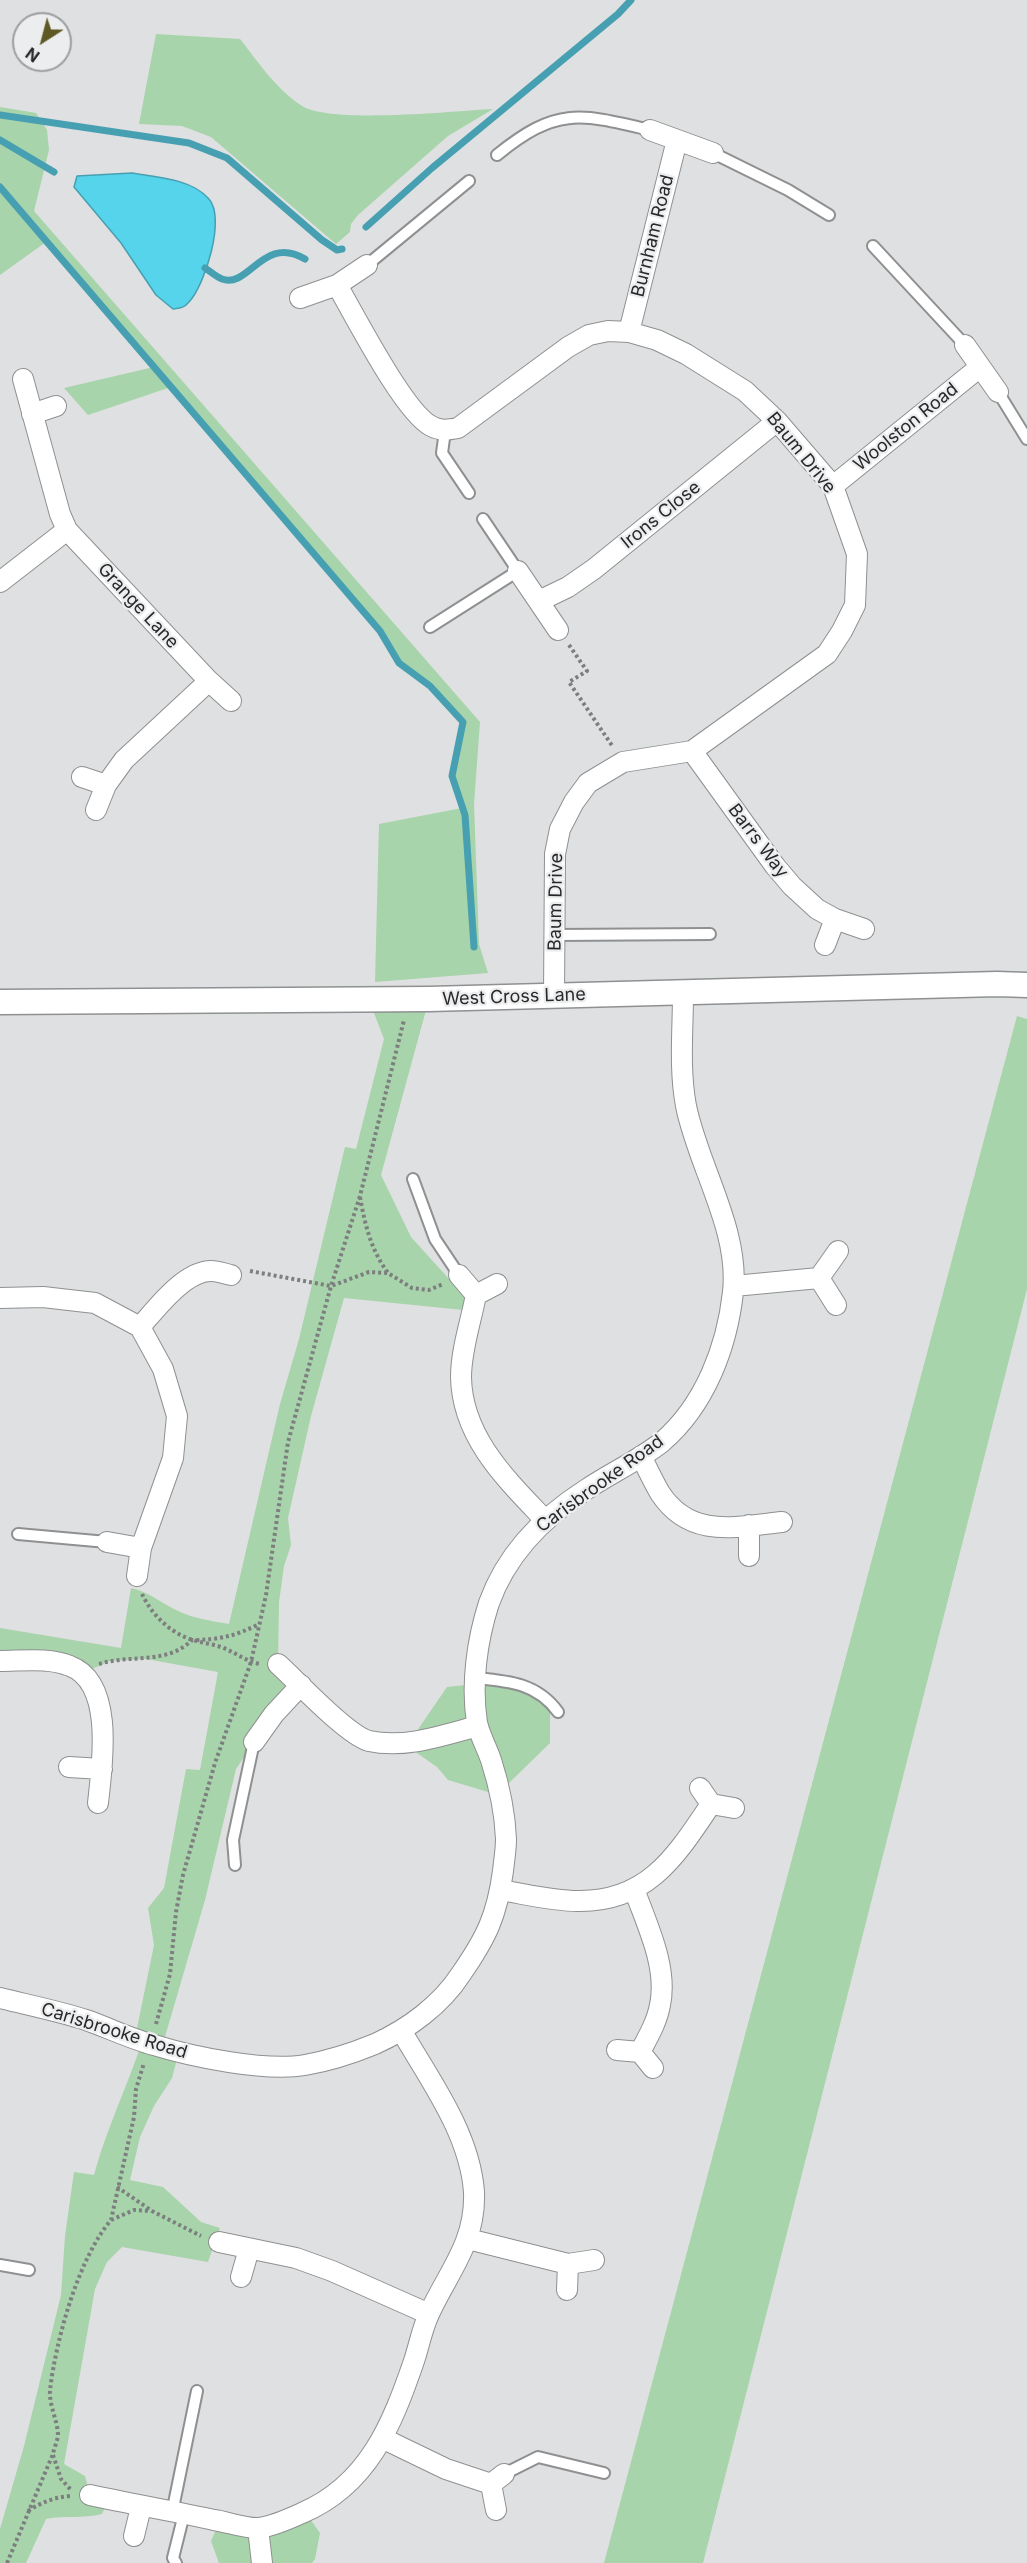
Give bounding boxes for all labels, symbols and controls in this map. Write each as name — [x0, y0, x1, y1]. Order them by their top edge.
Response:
north arrow — [12, 12, 72, 72]
text: N — [22, 43, 43, 67]
street label: Burnham Road — [627, 173, 679, 299]
street label: Woolston Road — [850, 378, 962, 476]
street label: Baum Drive — [762, 408, 840, 498]
street label: Irons Close — [617, 477, 705, 553]
street label: Grange Lane — [93, 559, 183, 653]
street label: Barrs Way — [723, 800, 793, 882]
street label: Baum Drive — [544, 853, 568, 951]
street label: West Cross Lane — [442, 984, 586, 1010]
street label: Carisbrooke Road — [532, 1431, 668, 1537]
street label: Carisbrooke Road — [38, 1998, 190, 2064]

